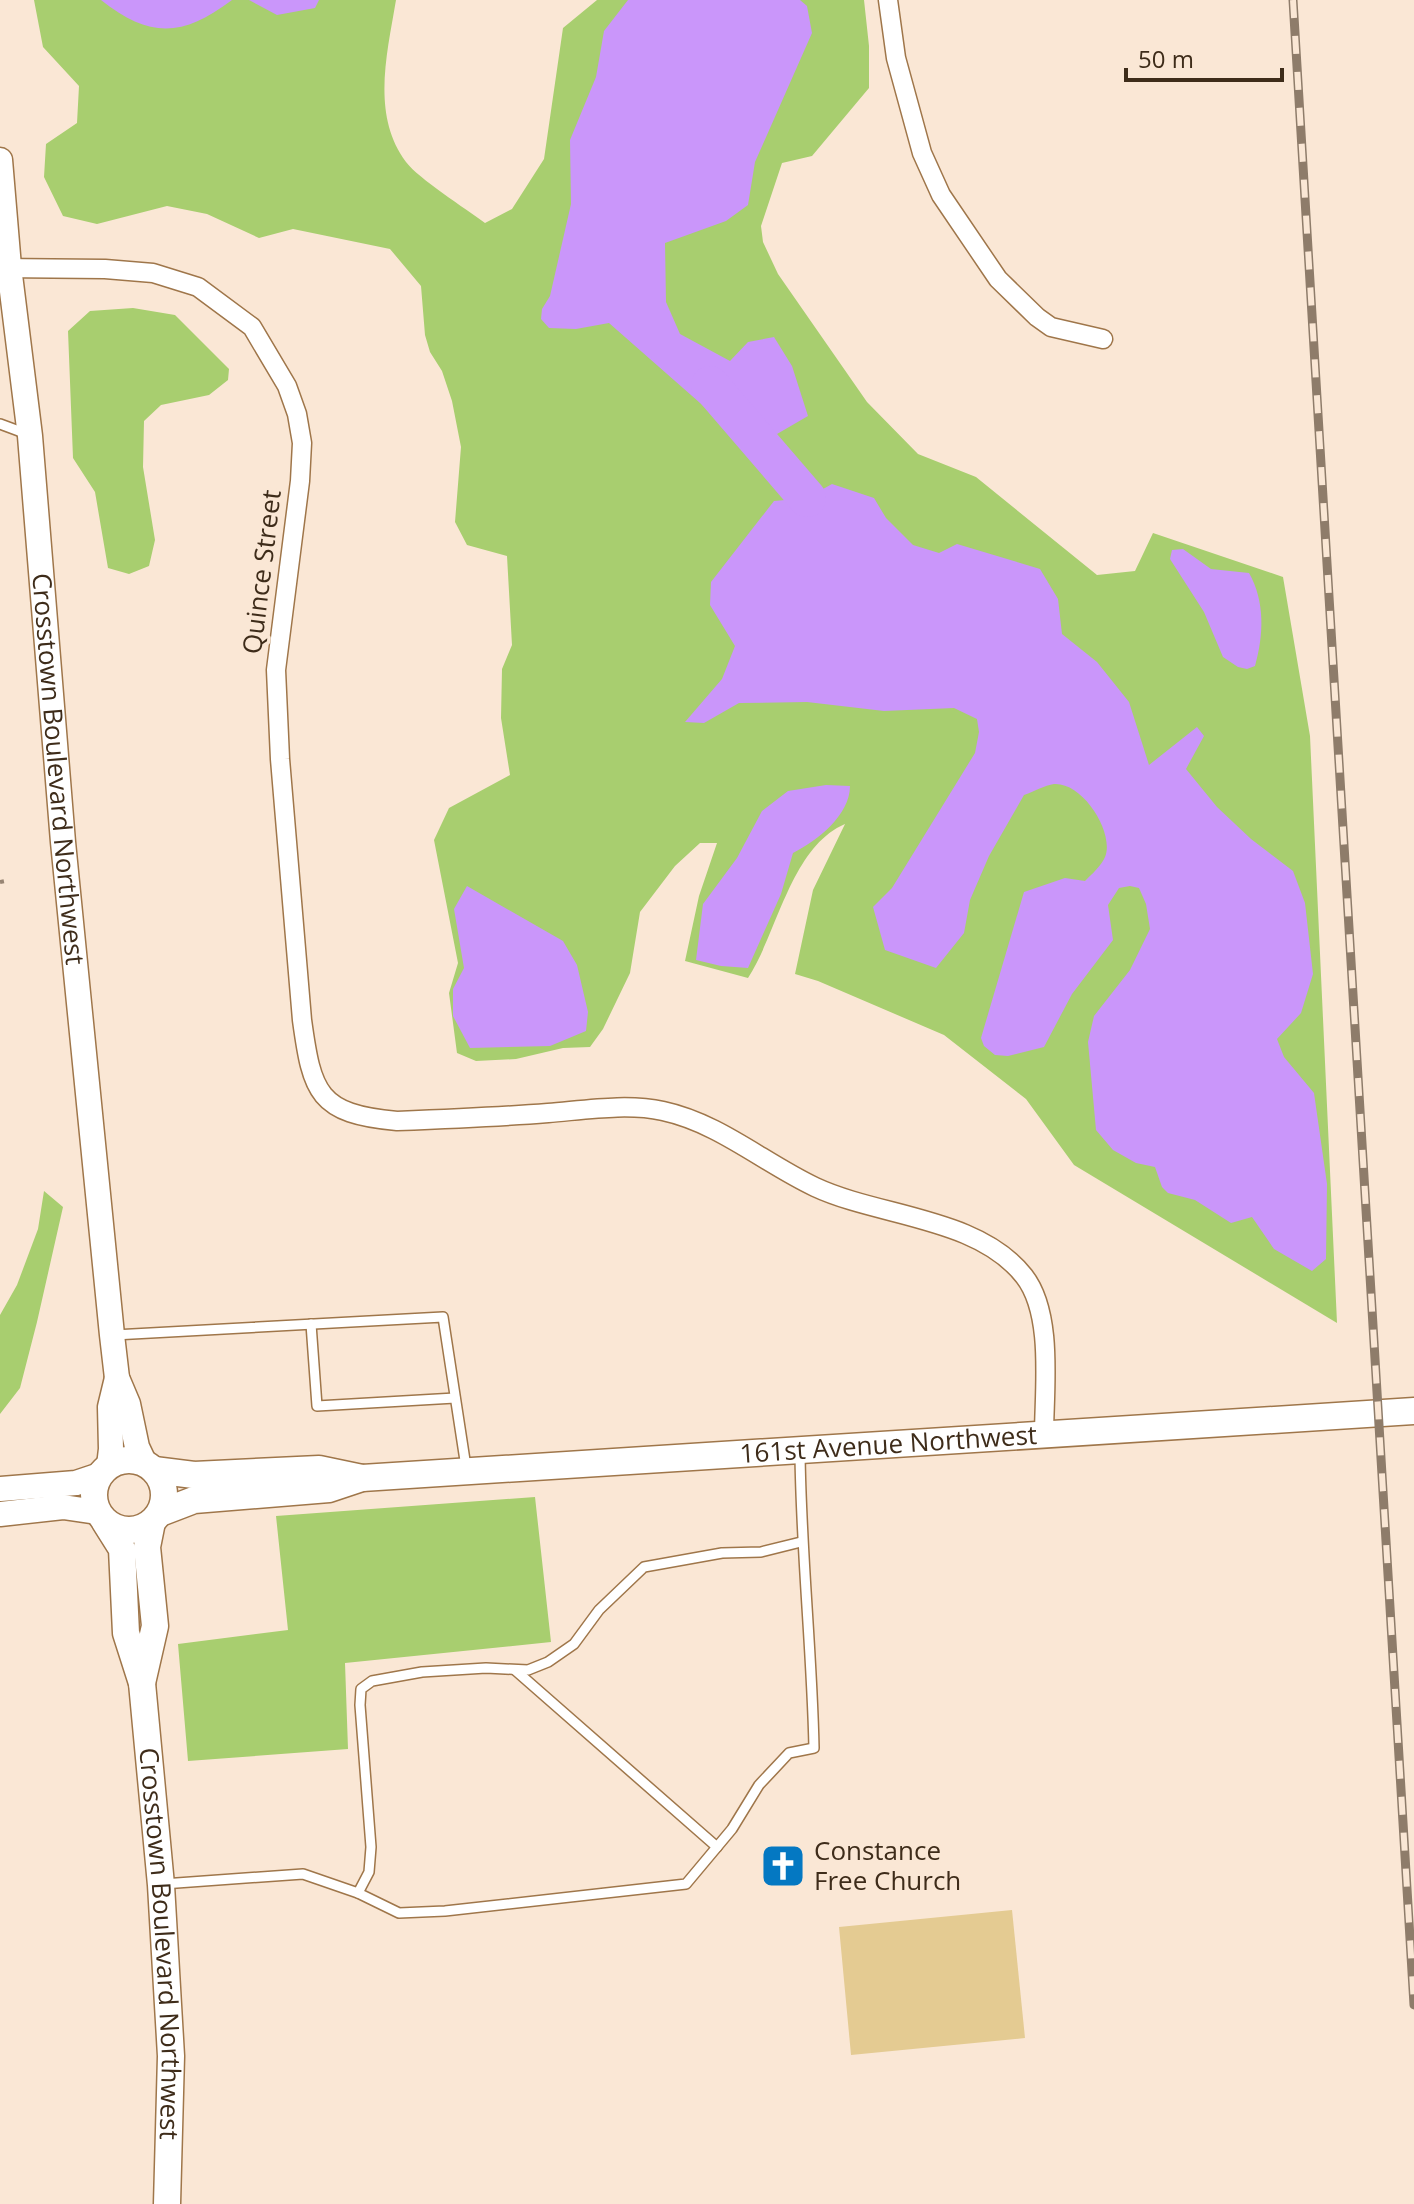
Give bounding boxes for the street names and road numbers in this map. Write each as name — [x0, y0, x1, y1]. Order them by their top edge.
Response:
street label: Quince Street — [233, 488, 289, 656]
street label: Crosstown Boulevard Northwest — [24, 572, 94, 967]
street label: 161st Avenue Northwest — [738, 1416, 1038, 1471]
street label: Crosstown Boulevard Northwest — [131, 1746, 190, 2140]

